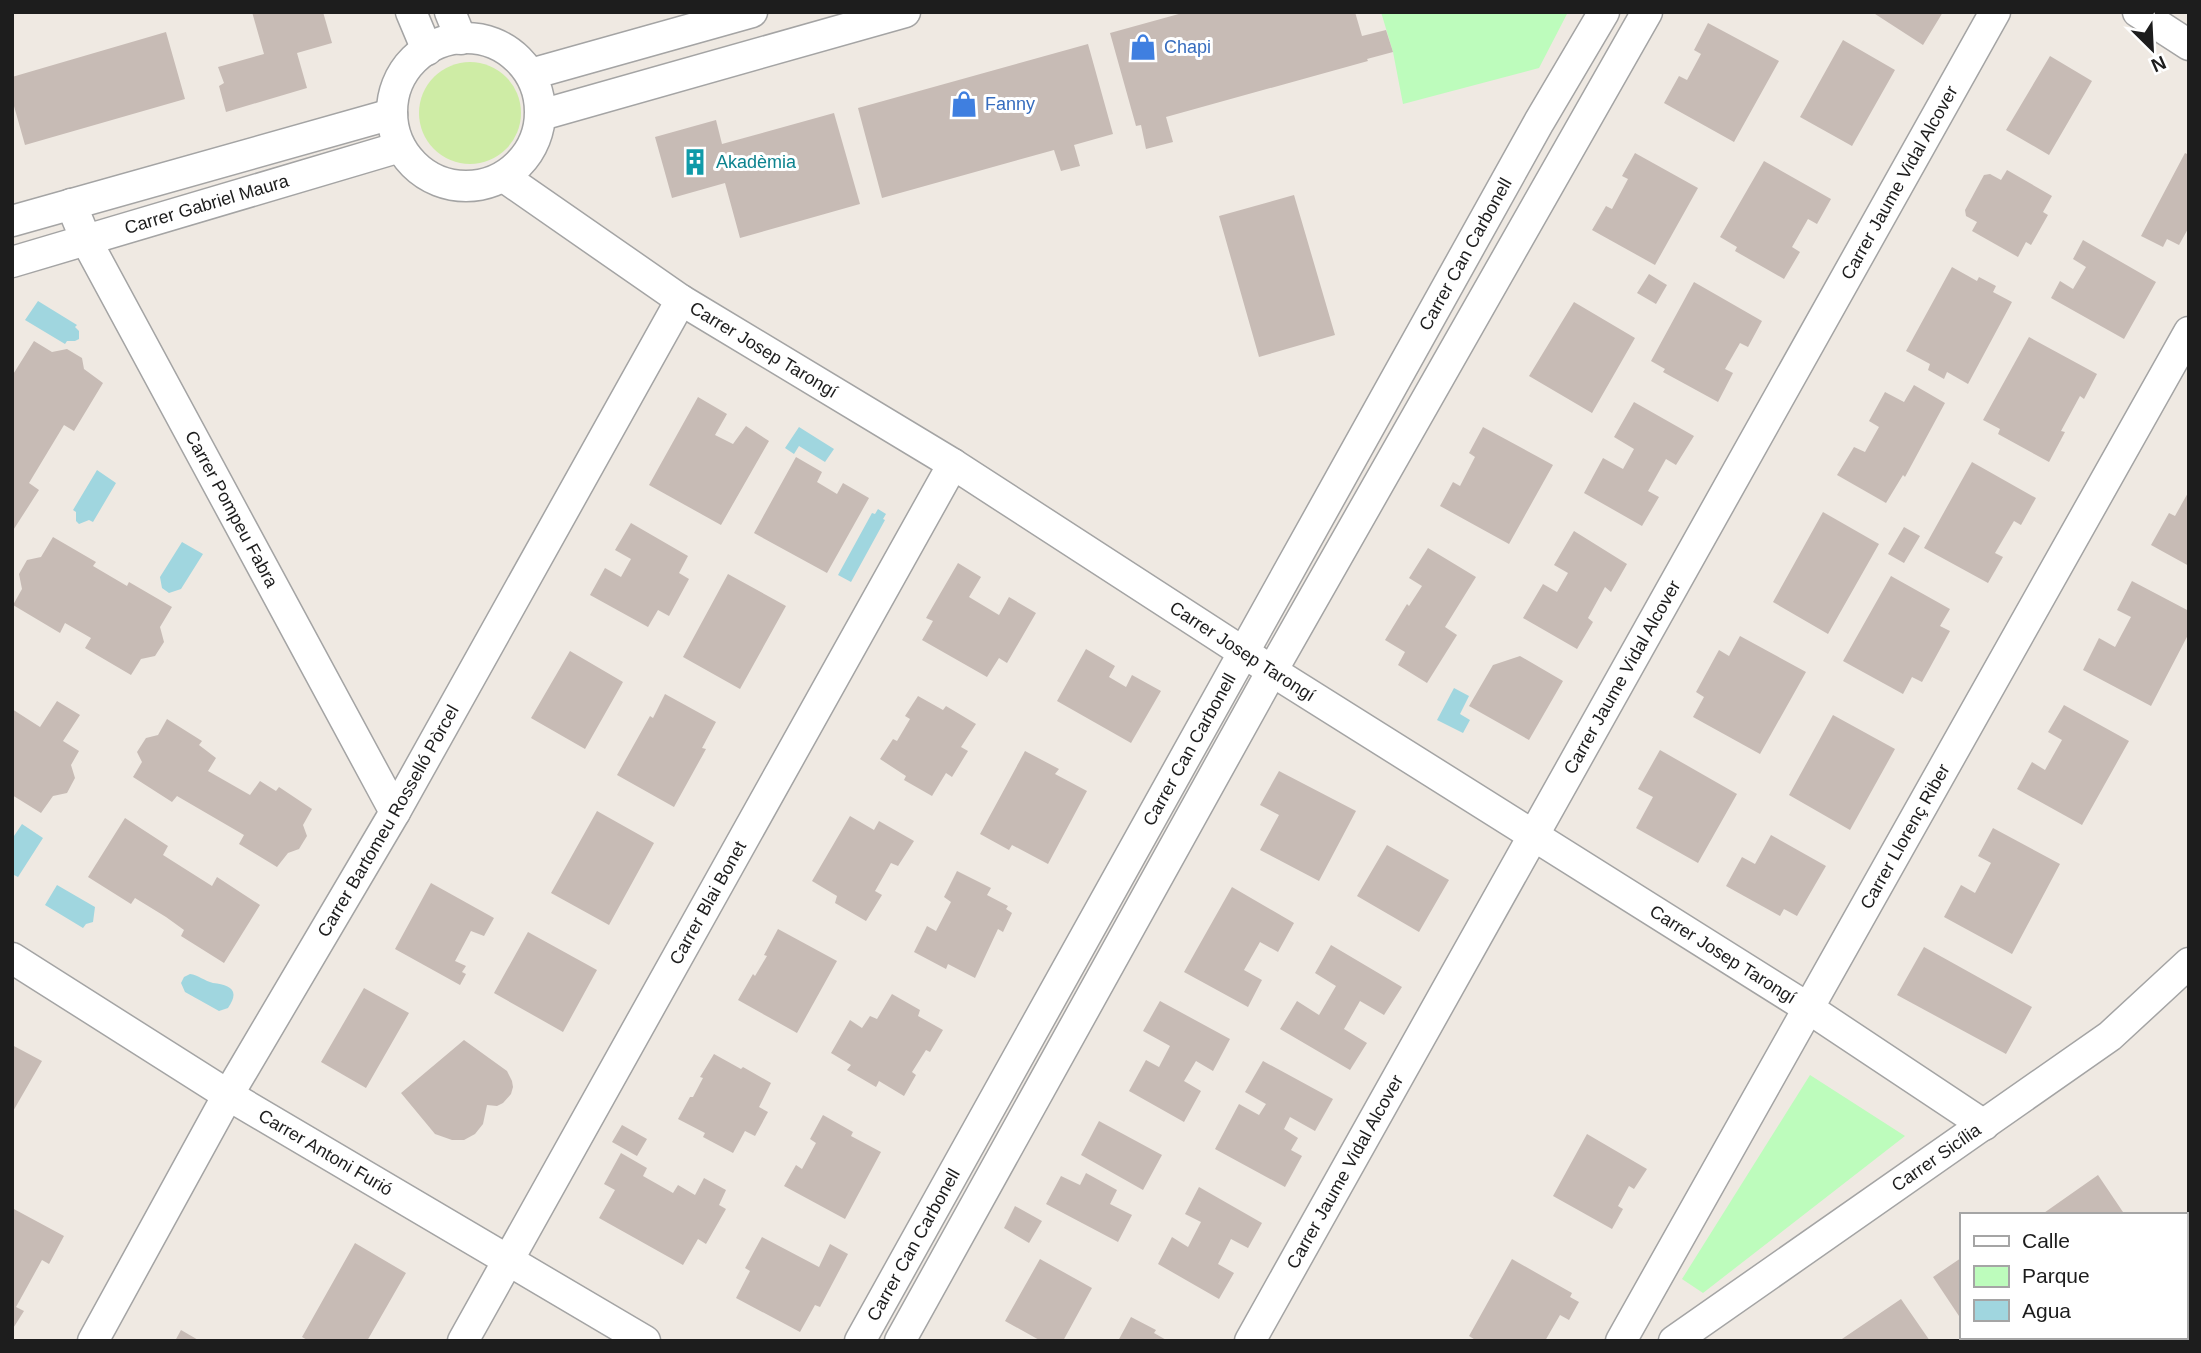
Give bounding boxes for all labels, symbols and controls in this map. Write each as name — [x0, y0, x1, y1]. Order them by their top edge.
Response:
north arrow — [2117, 14, 2187, 84]
shop icon: Chapi — [1128, 32, 1158, 62]
place label: Chapi — [1164, 37, 1211, 57]
text: N — [2148, 52, 2169, 76]
street label: Carrer Jaume Vidal Alcover — [1837, 82, 1962, 283]
shop icon: Fanny — [949, 89, 979, 119]
place label: Fanny — [985, 94, 1035, 114]
building icon: Akadèmia — [680, 147, 710, 177]
place label: Akadèmia — [716, 152, 797, 172]
street label: Carrer Gabriel Maura — [122, 170, 292, 238]
street label: Carrer Can Carbonell — [1415, 175, 1516, 334]
street label: Carrer Josep Tarongí — [686, 298, 841, 402]
street label: Carrer Pompeu Fabra — [181, 427, 282, 592]
street label: Carrer Jaume Vidal Alcover — [1560, 577, 1684, 778]
street label: Carrer Josep Tarongí — [1166, 597, 1319, 706]
street label: Carrer Can Carbonell — [1139, 670, 1240, 829]
street label: Carrer Bartomeu Rosselló Pòrcel — [314, 702, 463, 941]
street label: Carrer Llorenç Riber — [1856, 760, 1954, 912]
street label: Carrer Blai Bonet — [665, 838, 750, 968]
street label: Carrer Josep Tarongí — [1646, 901, 1800, 1008]
street label: Carrer Jaume Vidal Alcover — [1283, 1071, 1407, 1272]
street label: Carrer Antoni Furió — [255, 1105, 396, 1200]
street label: Carrer Sicília — [1888, 1119, 1985, 1196]
street label: Carrer Can Carbonell — [863, 1165, 964, 1325]
legend — [1960, 1213, 2187, 1339]
text: Calle — [2022, 1229, 2070, 1252]
text: Parque — [2022, 1264, 2090, 1287]
text: Agua — [2022, 1299, 2071, 1322]

